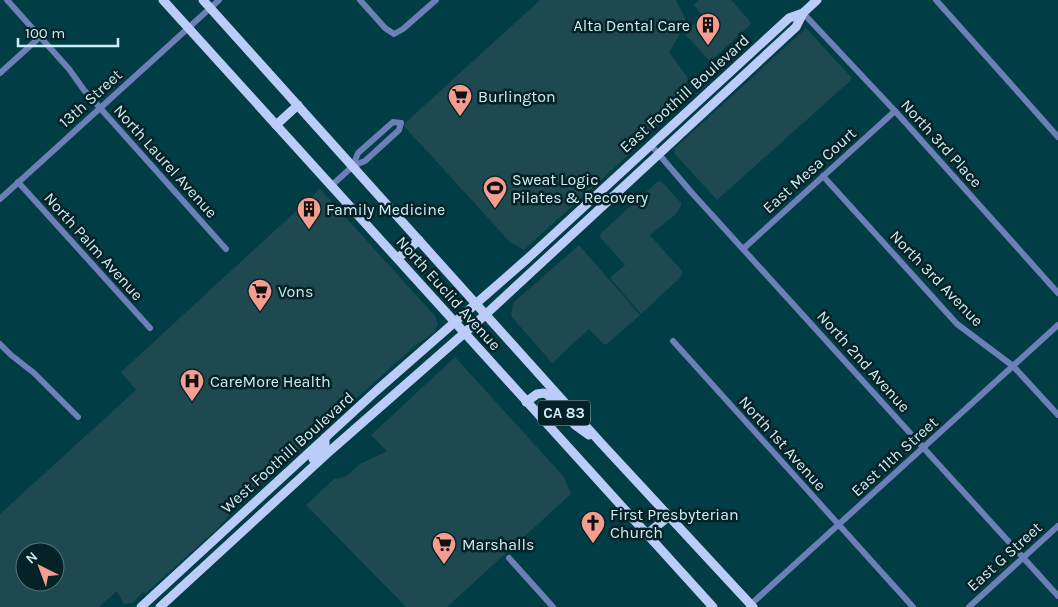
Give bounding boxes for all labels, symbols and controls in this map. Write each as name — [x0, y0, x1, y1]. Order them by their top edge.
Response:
building icon: Alta Dental Care — [695, 12, 721, 46]
scale bar — [18, 15, 118, 47]
place label: Alta Dental Care — [574, 16, 690, 35]
text: 100 m — [25, 24, 65, 42]
street label: East Foothill Boulevard — [616, 30, 753, 157]
street label: 13th Street — [55, 65, 126, 132]
supermarket icon: Burlington — [447, 83, 473, 117]
place label: Burlington — [478, 87, 556, 106]
street label: North 3rd Place — [897, 95, 986, 191]
street label: North Laurel Avenue — [110, 101, 221, 222]
street label: East Mesa Court — [759, 124, 860, 217]
place label: Sweat Logic Pilates & Recovery — [512, 170, 649, 207]
sports icon: Sweat Logic Pilates & Recovery — [482, 175, 508, 209]
street label: North Palm Avenue — [40, 189, 147, 304]
building icon: Family Medicine — [296, 196, 322, 230]
place label: Family Medicine — [326, 200, 445, 219]
street label: North 3rd Avenue — [886, 226, 987, 330]
street label: North Euclid Avenue — [392, 232, 505, 354]
supermarket icon: Vons — [247, 278, 273, 312]
place label: Vons — [278, 282, 313, 301]
street label: North 2nd Avenue — [813, 307, 914, 416]
hospital icon: CareMore Health — [179, 368, 205, 402]
place label: CareMore Health — [210, 372, 331, 391]
street label: West Foothill Boulevard — [217, 388, 358, 517]
street label: North 1st Avenue — [735, 392, 830, 495]
road number: CA 83 — [538, 400, 590, 426]
street label: East 11th Street — [847, 413, 942, 500]
place label: First Presbyterian Church — [610, 505, 739, 542]
church icon: First Presbyterian Church — [580, 510, 606, 544]
street label: East G Street — [963, 518, 1046, 595]
supermarket icon: Marshalls — [431, 531, 457, 565]
place label: Marshalls — [462, 535, 534, 554]
north arrow — [15, 542, 65, 592]
text: N — [22, 548, 41, 567]

